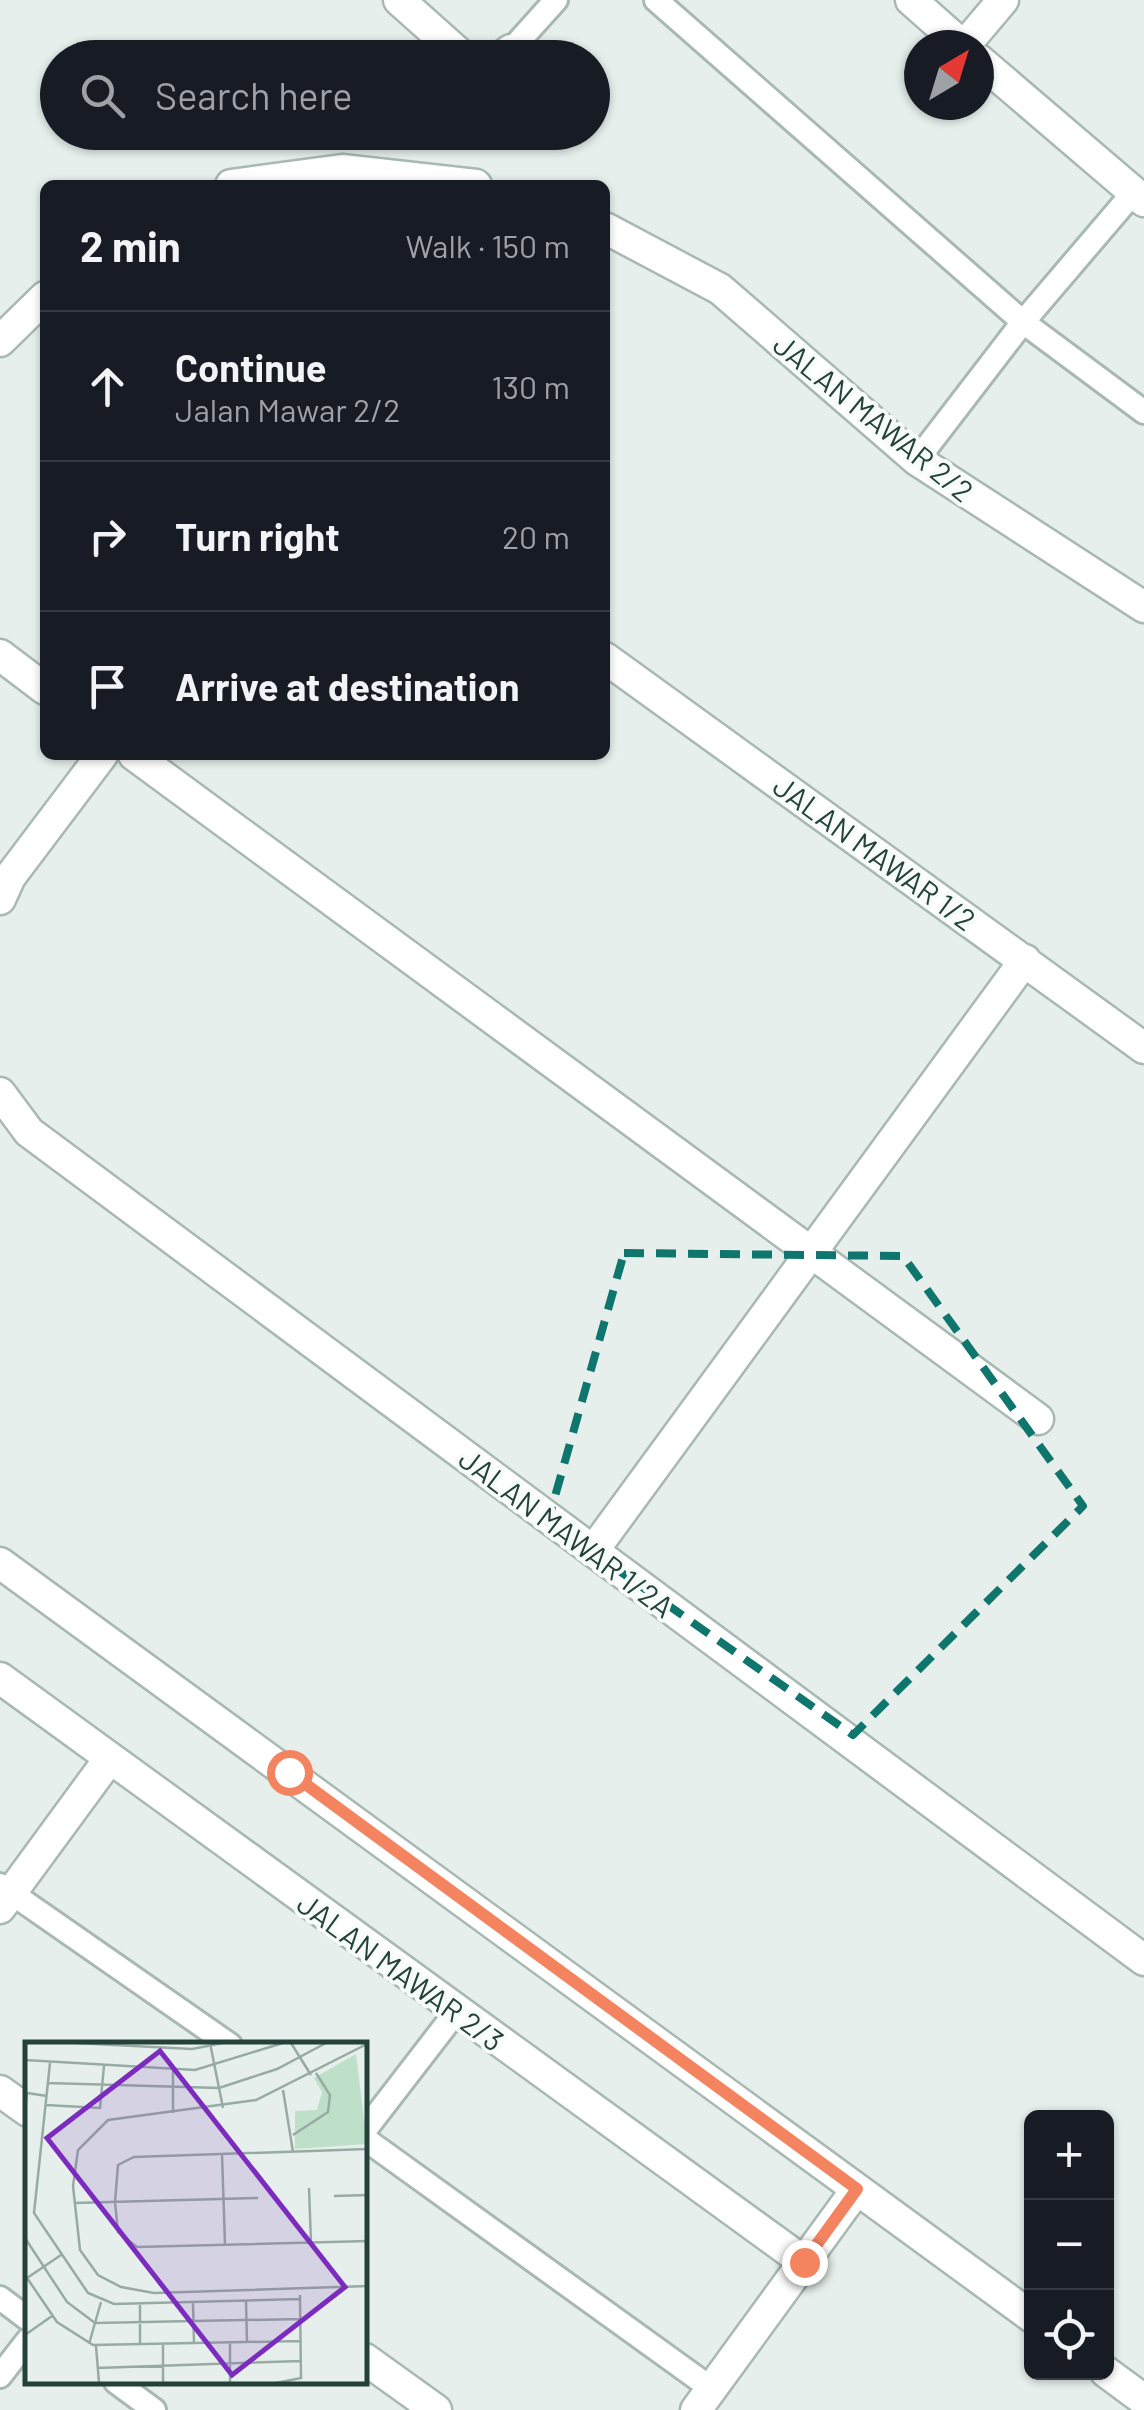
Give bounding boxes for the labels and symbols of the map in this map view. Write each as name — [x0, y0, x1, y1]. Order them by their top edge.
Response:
north arrow — [904, 30, 994, 120]
street label: JALAN MAWAR 2/2 — [767, 325, 981, 509]
street label: JALAN MAWAR 1/2 — [767, 767, 983, 937]
street label: JALAN MAWAR 1/2A — [453, 1440, 681, 1624]
route start — [267, 1750, 313, 1796]
street label: JALAN MAWAR 2/3 — [291, 1884, 511, 2058]
inset map — [25, 2042, 368, 2385]
route end — [782, 2240, 828, 2286]

